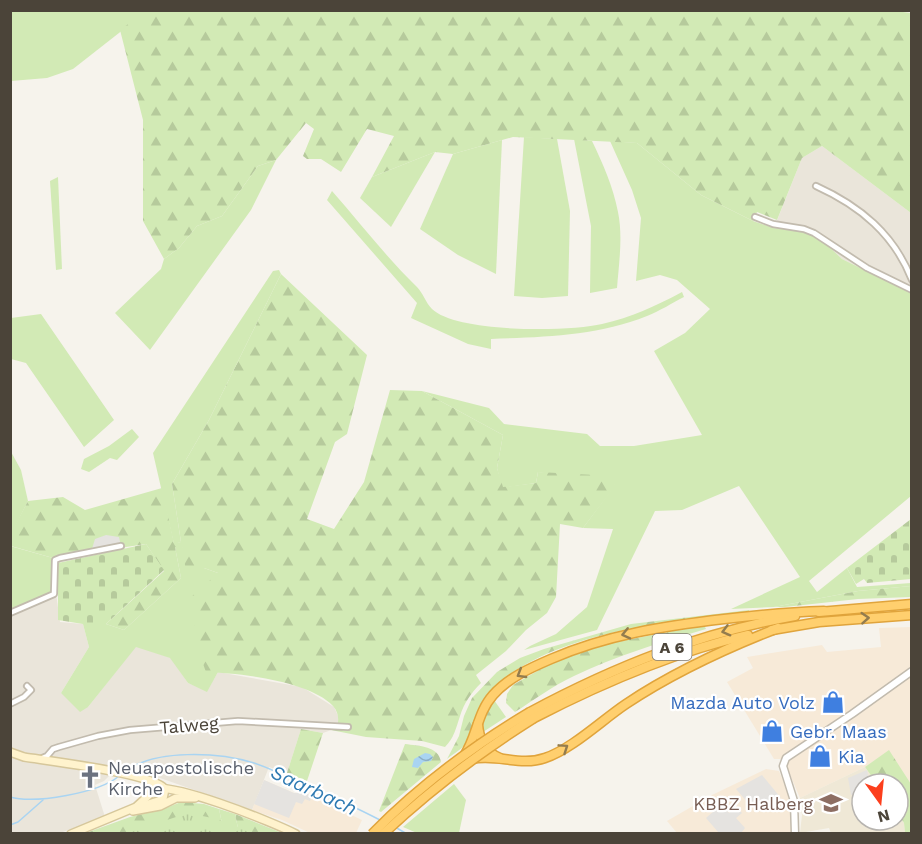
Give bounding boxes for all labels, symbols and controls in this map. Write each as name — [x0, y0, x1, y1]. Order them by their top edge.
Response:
one-way arrow — [861, 611, 870, 624]
one-way arrow — [721, 624, 732, 636]
one-way arrow — [621, 626, 631, 639]
road number: A 6 — [652, 634, 692, 660]
one-way arrow — [517, 667, 527, 678]
shop icon: Mazda Auto Volz — [820, 689, 846, 715]
place label: Mazda Auto Volz — [670, 692, 815, 713]
street label: Talweg — [159, 712, 220, 738]
shop icon: Gebr. Maas — [759, 718, 785, 744]
place label: Gebr. Maas — [790, 721, 887, 742]
shop icon: Kia — [807, 743, 833, 769]
one-way arrow — [557, 744, 568, 755]
place label: Kia — [838, 746, 865, 767]
place label: Neuapostolische Kirche — [108, 757, 254, 799]
water label: Saarbach — [267, 760, 361, 820]
church icon: Neuapostolische Kirche — [77, 764, 103, 790]
north arrow — [850, 772, 910, 832]
school or university icon: KBBZ Halberg — [818, 790, 844, 816]
place label: KBBZ Halberg — [693, 793, 813, 814]
text: N — [876, 805, 892, 827]

